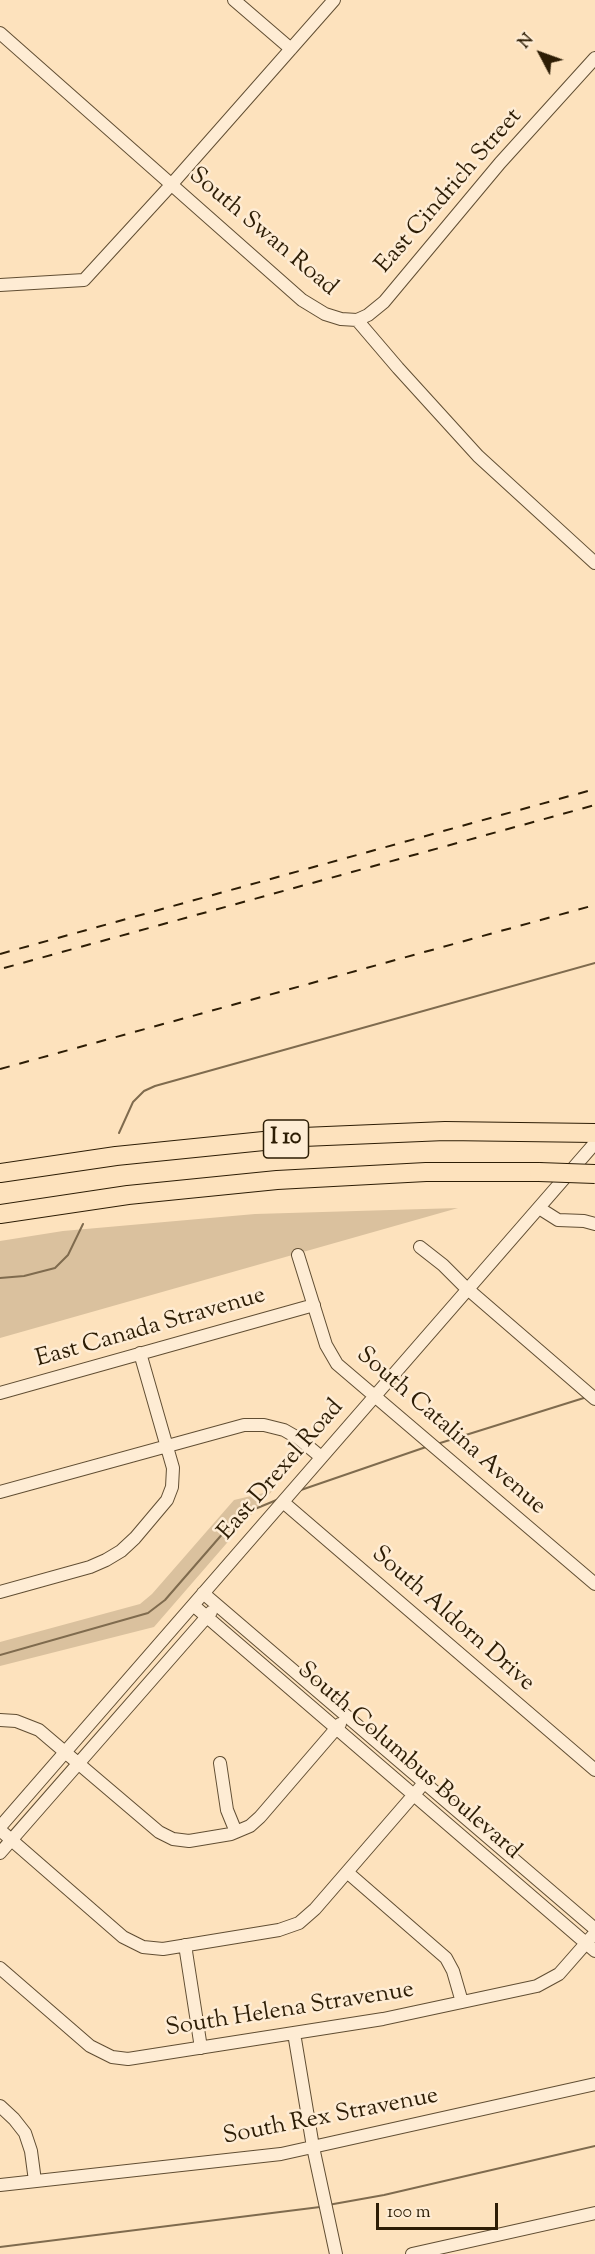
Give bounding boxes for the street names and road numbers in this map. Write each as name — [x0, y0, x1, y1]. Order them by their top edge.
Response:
street label: East Cindrich Street — [371, 104, 529, 280]
street label: South Swan Road — [182, 162, 342, 304]
road number: I 10 — [264, 1120, 308, 1158]
street label: East Canada Stravenue — [33, 1282, 269, 1376]
street label: South Catalina Avenue — [349, 1342, 551, 1522]
street label: East Drexel Road — [213, 1395, 351, 1547]
street label: South Aldorn Drive — [364, 1541, 540, 1699]
street label: South Columbus Boulevard — [290, 1657, 526, 1867]
street label: South Helena Stravenue — [164, 1977, 416, 2045]
street label: South Rex Stravenue — [221, 2083, 441, 2153]

